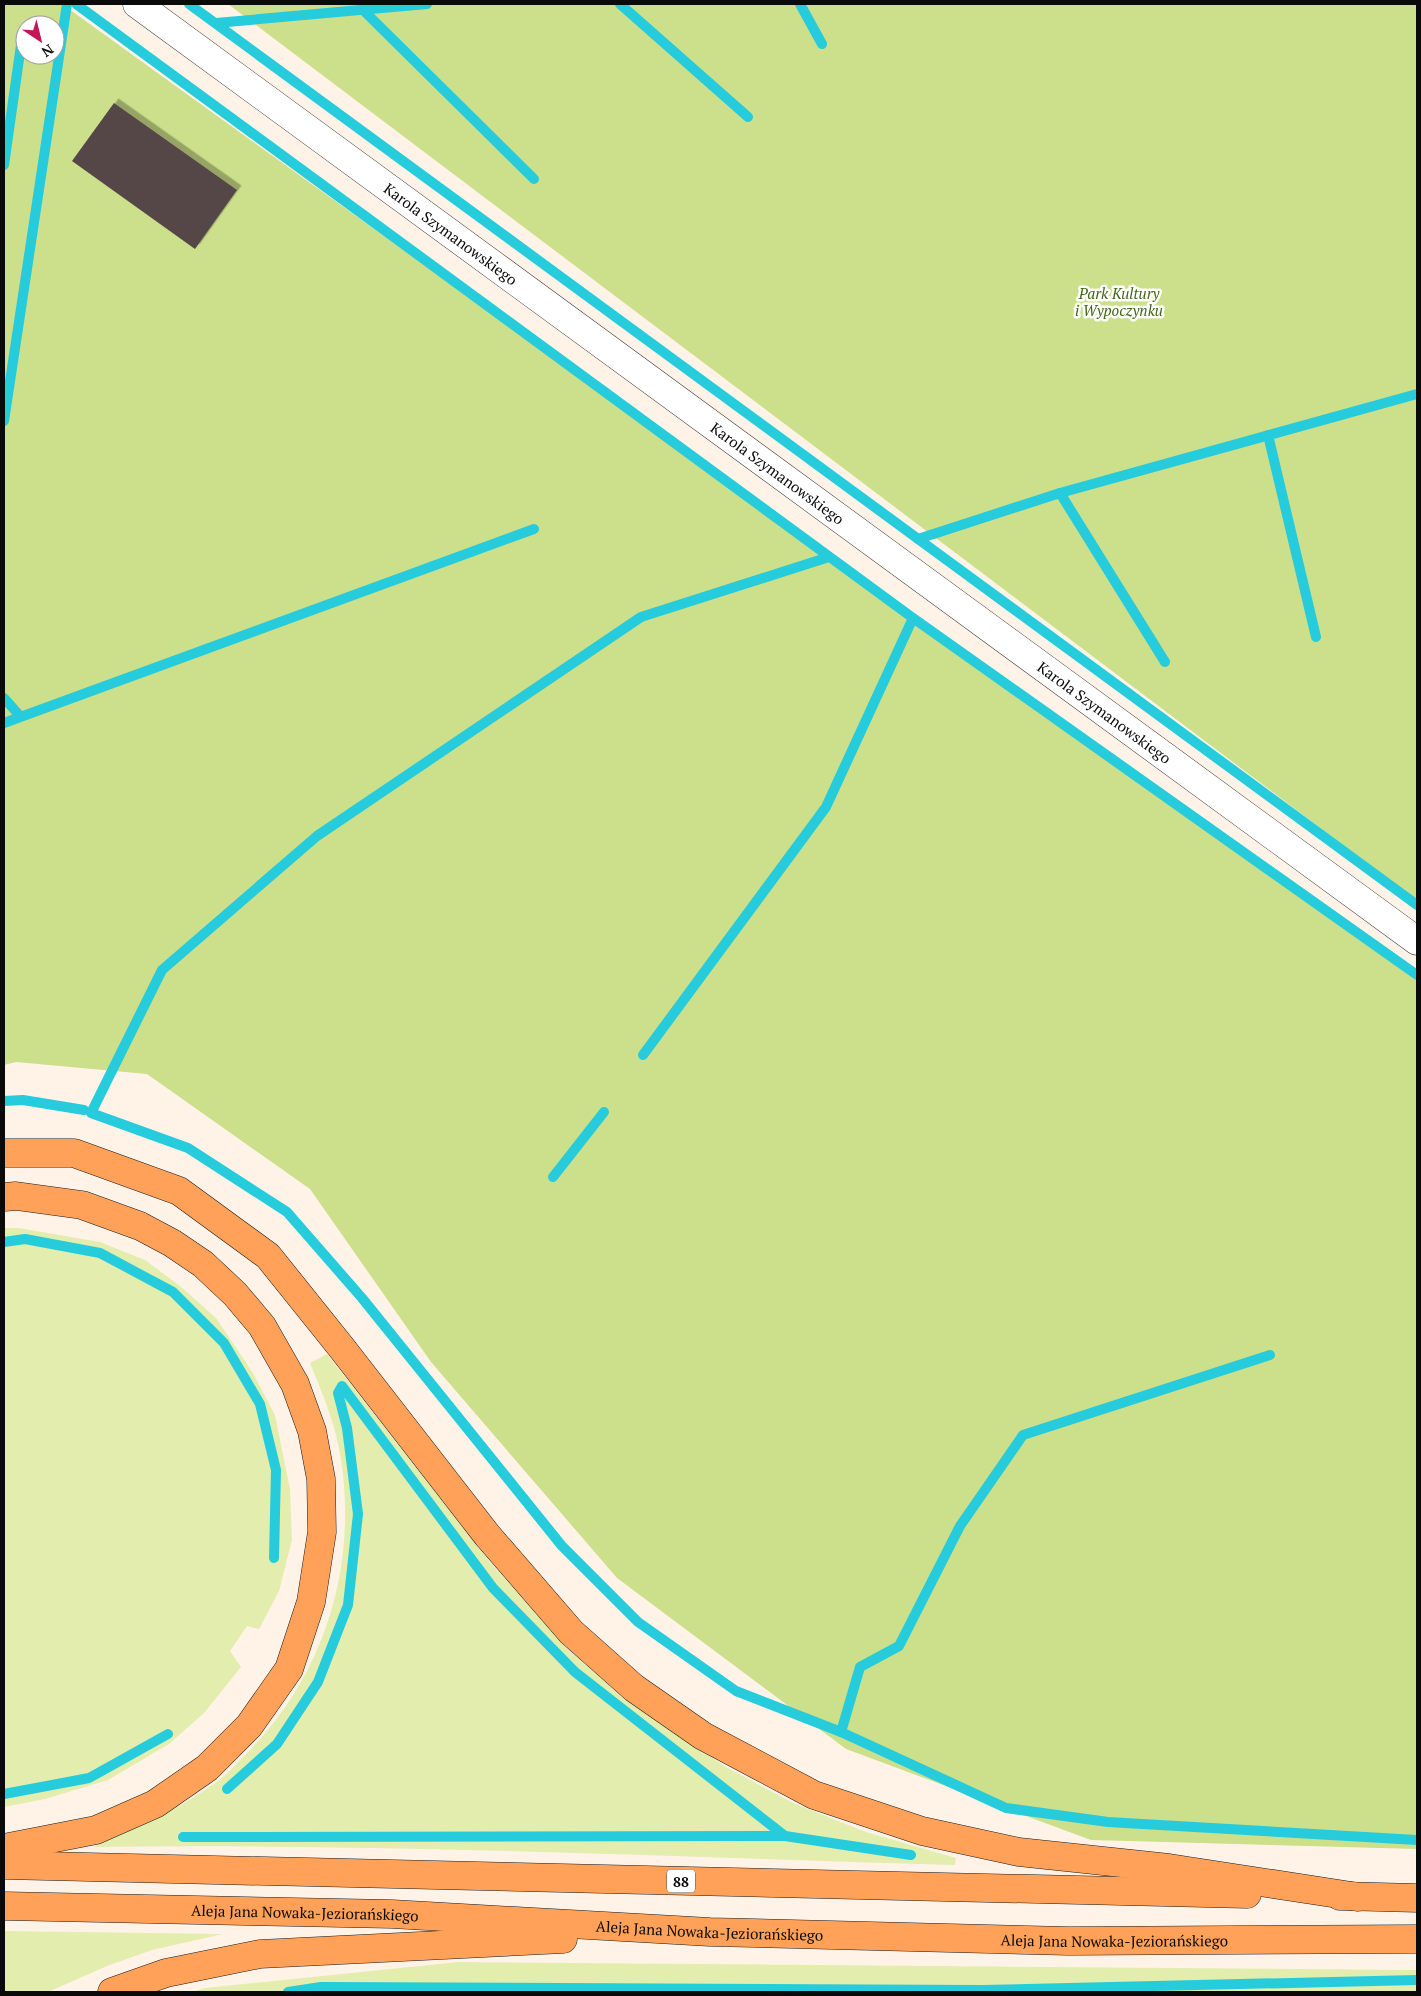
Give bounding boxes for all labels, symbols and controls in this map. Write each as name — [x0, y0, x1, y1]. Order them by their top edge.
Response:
north arrow — [15, 15, 65, 65]
text: N — [38, 40, 58, 62]
street label: Karola Szymanowskiego — [380, 178, 522, 289]
park label: Park Kultury i Wypoczynku — [1075, 283, 1163, 320]
street label: Karola Szymanowskiego — [707, 417, 848, 529]
street label: Karola Szymanowskiego — [1034, 657, 1175, 768]
road number: 88 — [667, 1870, 695, 1892]
street label: Aleja Jana Nowaka-Jeziorańskiego — [191, 1900, 419, 1925]
street label: Aleja Jana Nowaka-Jeziorańskiego — [595, 1916, 823, 1945]
street label: Aleja Jana Nowaka-Jeziorańskiego — [1000, 1929, 1228, 1951]

